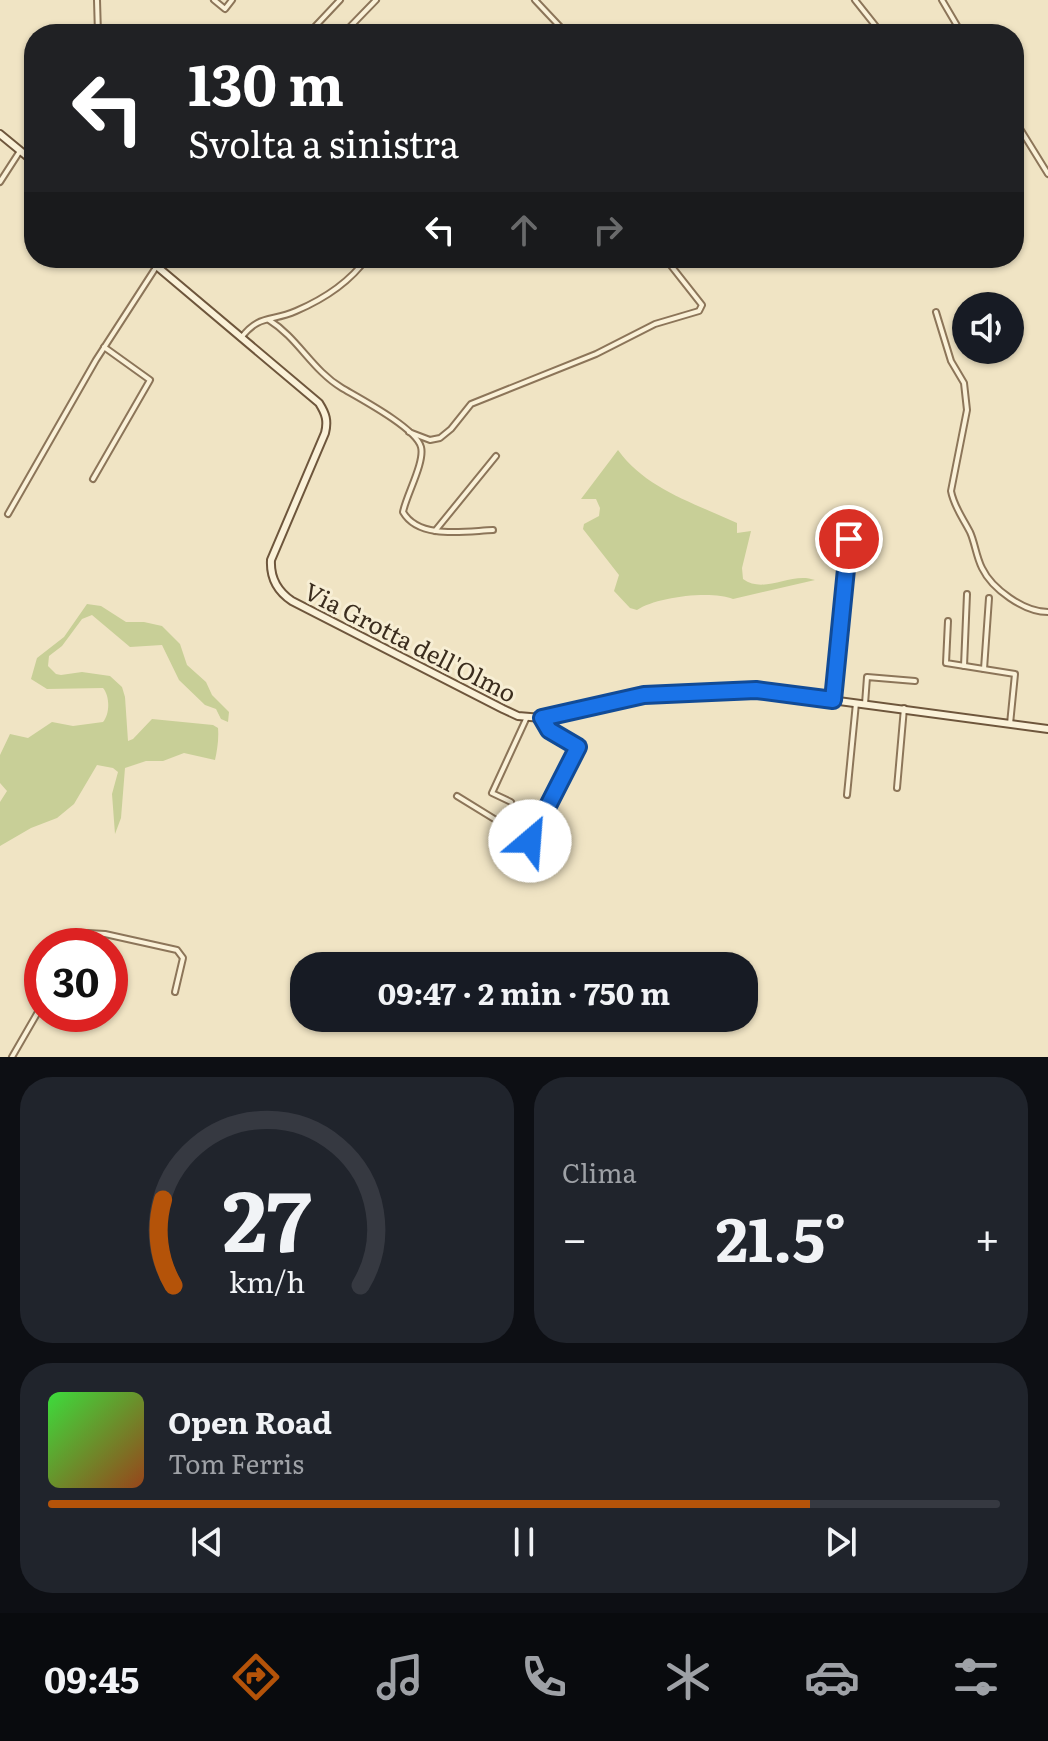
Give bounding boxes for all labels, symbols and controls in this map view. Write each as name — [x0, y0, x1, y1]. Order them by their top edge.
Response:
text: 130 m — [188, 40, 344, 123]
icon: left — [56, 56, 160, 160]
text: Svolta a sinistra — [188, 116, 459, 169]
icon: left — [418, 208, 462, 252]
icon: ahead — [502, 208, 546, 252]
icon: right — [586, 208, 630, 252]
map controls — [952, 292, 1024, 364]
button: sound — [952, 292, 1024, 364]
pin — [815, 505, 883, 573]
icon: arrive — [827, 517, 871, 561]
street label: Via Grotta dell'Olmo — [299, 572, 523, 710]
position arrow — [488, 799, 572, 883]
speed limit sign: 30 — [24, 928, 128, 1032]
text: 09:47 · 2 min · 750 m — [378, 970, 670, 1014]
text: Clima — [562, 1152, 637, 1191]
text: 27 — [223, 1154, 311, 1278]
text: 21.5° — [716, 1191, 846, 1280]
text: − — [562, 1203, 588, 1269]
text: + — [974, 1203, 1000, 1269]
text: km/h — [229, 1259, 305, 1302]
text: Open Road — [168, 1399, 332, 1443]
text: Tom Ferris — [168, 1443, 304, 1482]
icon: previous — [185, 1520, 229, 1564]
icon: pause — [502, 1520, 546, 1564]
icon: next — [819, 1520, 863, 1564]
icon: directions — [228, 1649, 284, 1705]
icon: music — [372, 1649, 428, 1705]
icon: phone — [516, 1649, 572, 1705]
icon: climate — [660, 1649, 716, 1705]
icon: car — [804, 1649, 860, 1705]
icon: filters — [948, 1649, 1004, 1705]
text: 09:45 — [44, 1651, 139, 1704]

